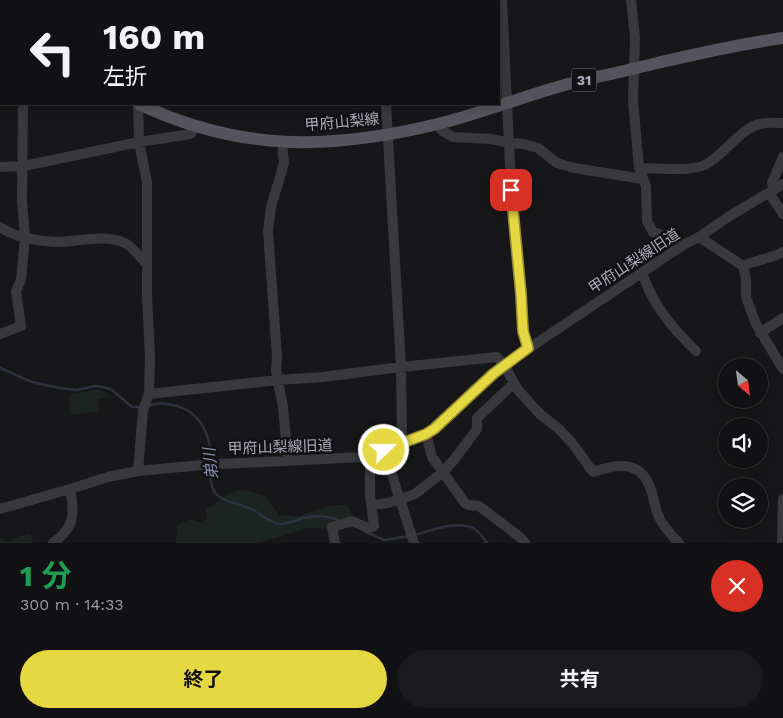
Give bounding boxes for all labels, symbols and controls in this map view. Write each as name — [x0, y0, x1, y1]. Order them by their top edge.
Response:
text: 160 m — [103, 16, 205, 58]
icon: left — [20, 20, 85, 85]
text: 左折 — [103, 64, 147, 89]
road number: 31 — [572, 68, 596, 92]
street label: 甲府山梨線 — [304, 110, 380, 134]
pin — [490, 169, 532, 211]
icon: arrive — [497, 176, 525, 204]
street label: 甲府山梨線旧道 — [585, 225, 683, 297]
north arrow — [718, 358, 768, 408]
map controls — [718, 358, 768, 528]
button: sound — [718, 418, 768, 468]
position arrow — [357, 423, 409, 475]
street label: 甲府山梨線旧道 — [227, 436, 333, 458]
water label: 弟川 — [199, 445, 222, 481]
button: layers — [718, 478, 768, 528]
text: 1 分 — [20, 558, 72, 593]
button: close — [711, 560, 763, 612]
text: 300 m · 14:33 — [20, 595, 124, 614]
button: 終了 — [20, 650, 387, 708]
button: 共有 — [397, 650, 763, 708]

